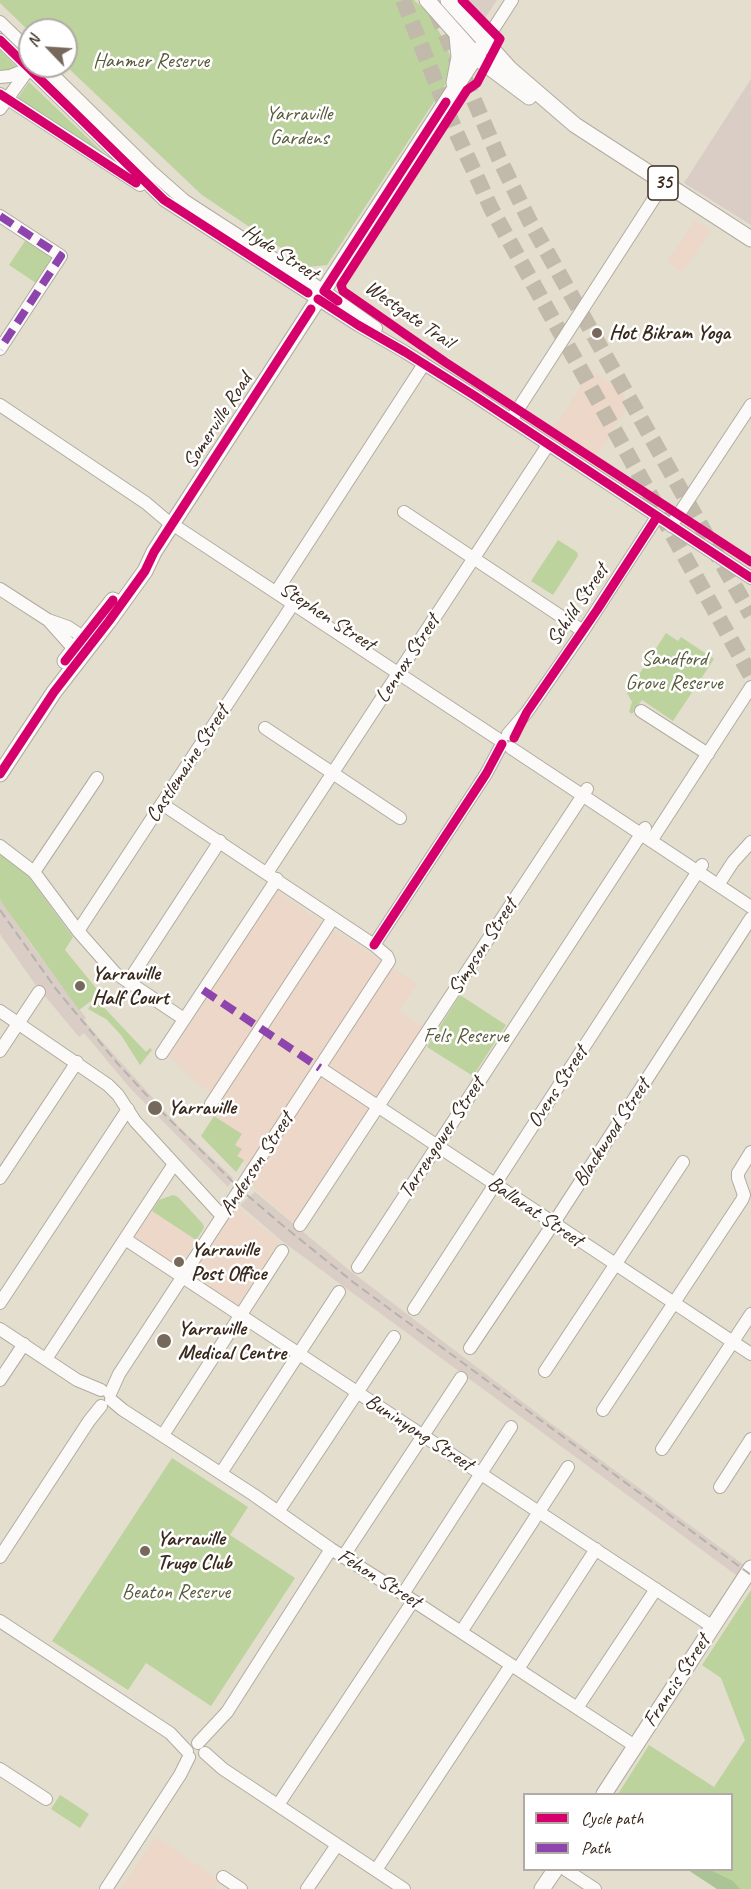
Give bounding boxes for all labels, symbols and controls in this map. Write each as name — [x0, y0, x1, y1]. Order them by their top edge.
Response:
north arrow — [18, 18, 78, 78]
text: N — [22, 33, 45, 50]
park label: Hanmer Reserve — [93, 48, 209, 74]
park label: Yarraville Gardens — [266, 101, 332, 151]
road number: 35 — [648, 166, 678, 200]
street label: Hyde Street — [237, 219, 323, 287]
street label: Westgate Trail — [360, 275, 458, 355]
place label: Hot Bikram Yoga — [609, 320, 730, 346]
marker: Hot Bikram Yoga — [590, 326, 604, 340]
street label: Somerville Road — [178, 369, 258, 473]
street label: Schild Street — [541, 559, 615, 651]
street label: Stephen Street — [274, 577, 380, 657]
street label: Lennox Street — [370, 610, 446, 708]
park label: Sandford Grove Reserve — [625, 646, 723, 696]
street label: Castlemaine Street — [141, 701, 235, 827]
street label: Simpson Street — [443, 894, 523, 1000]
place label: Yarraville Half Court — [92, 961, 168, 1011]
marker: Yarraville Half Court — [73, 979, 87, 993]
park label: Fels Reserve — [423, 1023, 509, 1049]
street label: Ovens Street — [522, 1041, 594, 1133]
street label: Tarrengower Street — [394, 1073, 490, 1203]
street label: Blackwood Street — [568, 1074, 656, 1192]
place label: Yarraville — [168, 1095, 236, 1121]
marker: Yarraville — [146, 1099, 164, 1117]
street label: Anderson Street — [214, 1108, 300, 1220]
street label: Ballarat Street — [483, 1171, 587, 1253]
place label: Yarraville Post Office — [191, 1237, 266, 1287]
marker: Yarraville Post Office — [172, 1255, 186, 1269]
place label: Yarraville Medical Centre — [178, 1316, 286, 1366]
marker: Yarraville Medical Centre — [155, 1332, 173, 1350]
street label: Buninyong Street — [360, 1389, 478, 1477]
place label: Yarraville Trugo Club — [157, 1526, 232, 1576]
marker: Yarraville Trugo Club — [138, 1544, 152, 1558]
street label: Fehon Street — [333, 1544, 425, 1614]
park label: Beaton Reserve — [122, 1579, 230, 1605]
street label: Francis Street — [638, 1630, 716, 1732]
legend — [523, 1793, 733, 1871]
text: Cycle path — [581, 1807, 643, 1829]
text: Path — [581, 1837, 611, 1859]

